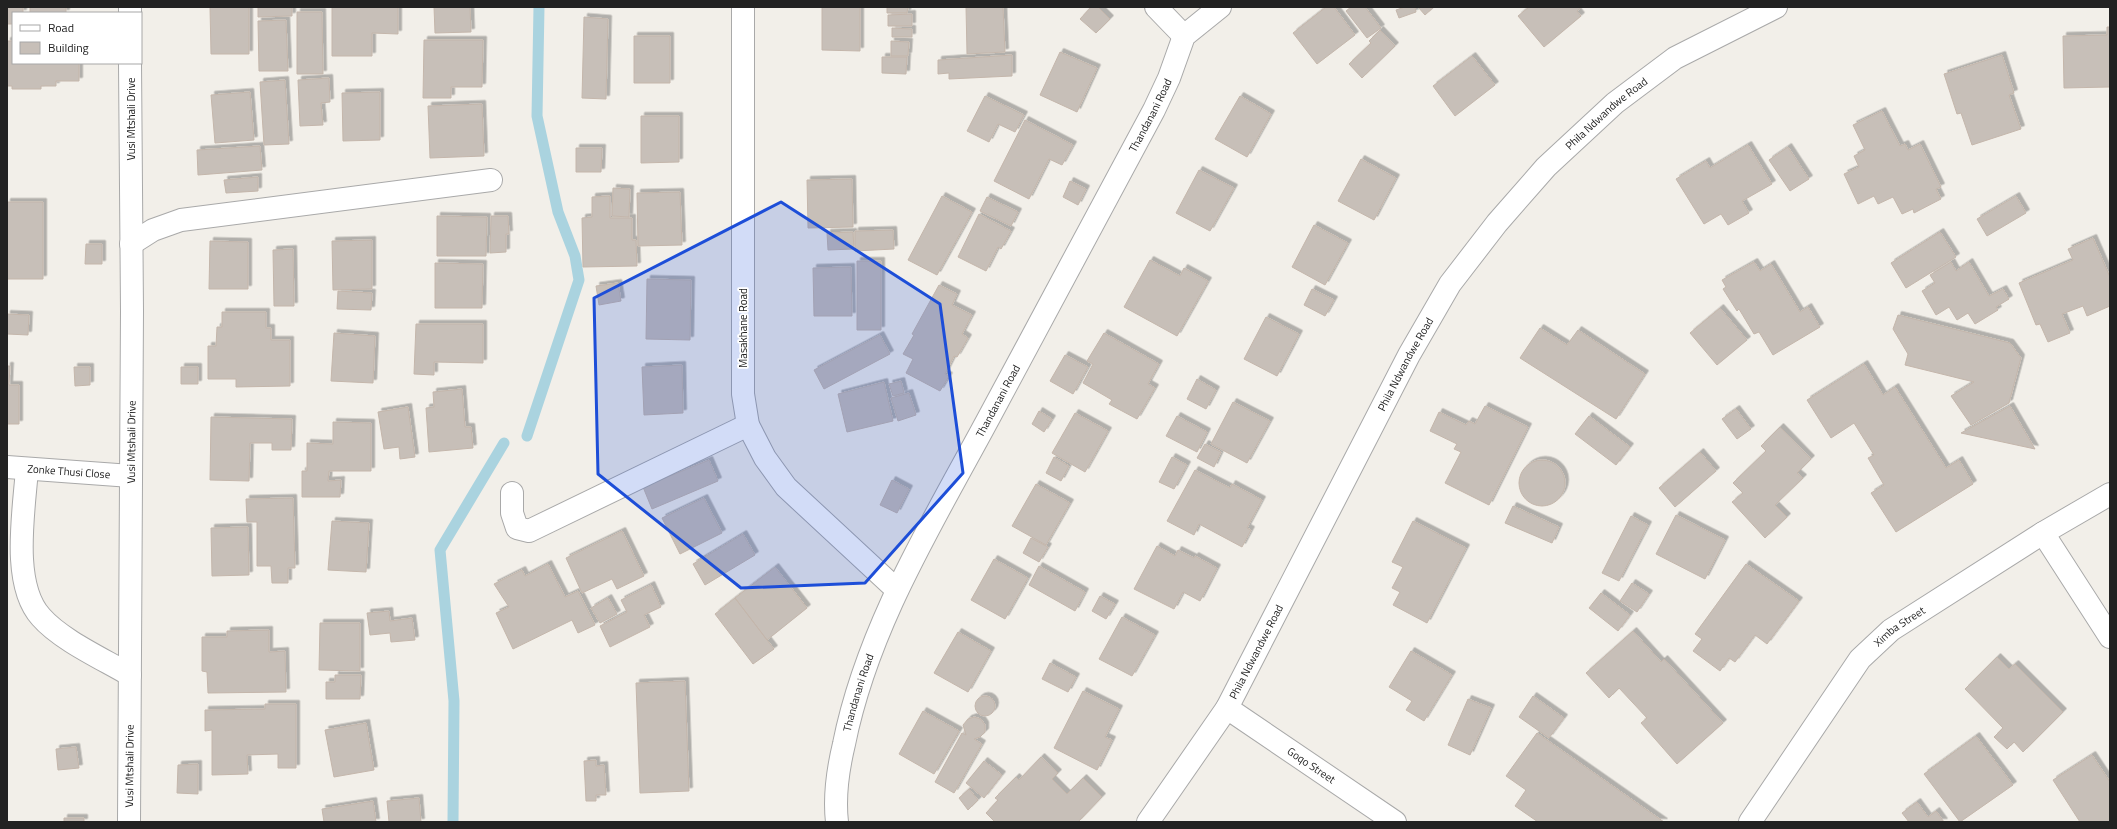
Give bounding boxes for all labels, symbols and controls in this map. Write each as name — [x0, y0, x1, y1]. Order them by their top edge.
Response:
legend — [12, 12, 142, 64]
text: Road — [48, 18, 74, 37]
text: Building — [48, 38, 89, 57]
street label: Phila Ndwandwe Road — [1562, 73, 1651, 153]
street label: Thandanani Road — [1125, 76, 1176, 155]
street label: Vusi Mtshali Drive — [123, 77, 139, 161]
street label: Masakhane Road — [735, 288, 751, 368]
street label: Phila Ndwandwe Road — [1373, 314, 1437, 414]
street label: Thandanani Road — [972, 362, 1024, 440]
street label: Vusi Mtshali Drive — [123, 400, 139, 484]
street label: Zonke Thusi Close — [27, 460, 111, 483]
street label: Phila Ndwandwe Road — [1225, 602, 1287, 702]
street label: Ximba Street — [1870, 602, 1928, 650]
street label: Thandanani Road — [839, 651, 878, 733]
street label: Vusi Mtshali Drive — [121, 724, 138, 808]
street label: Goqo Street — [1284, 743, 1339, 787]

